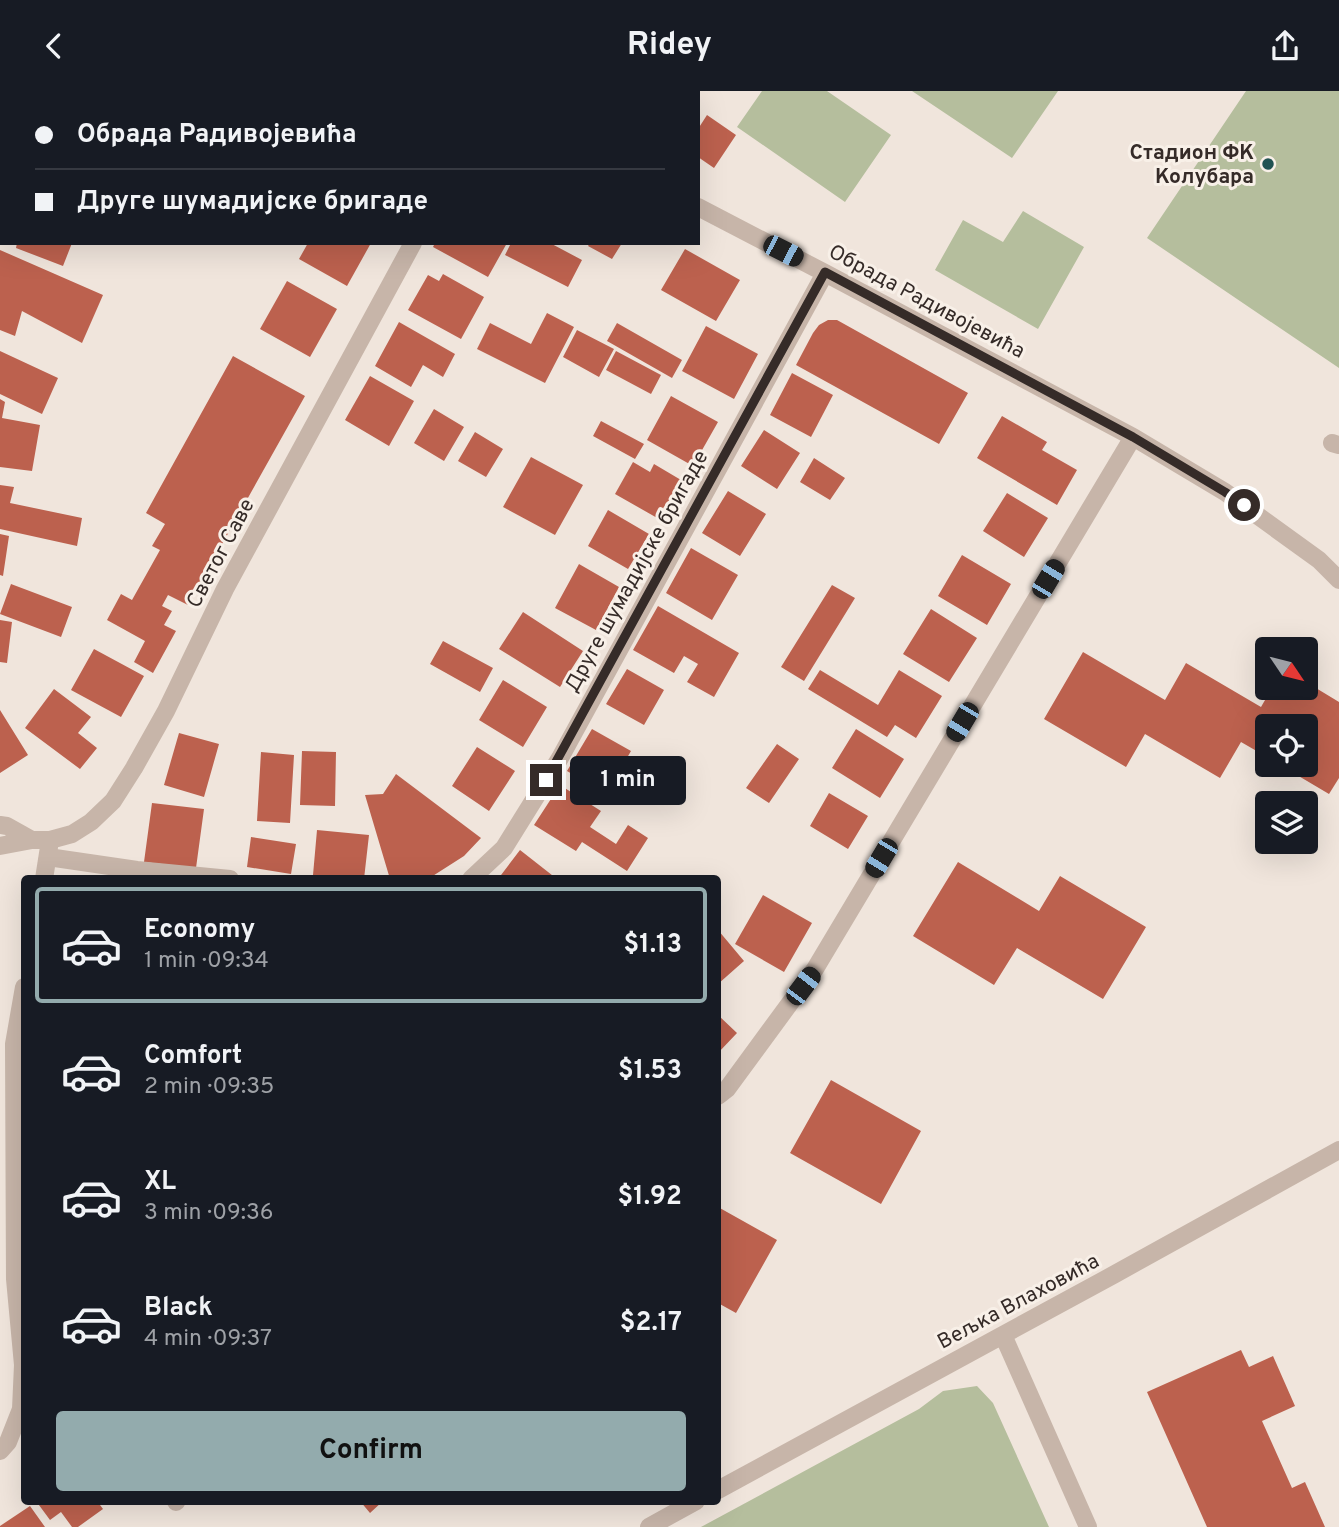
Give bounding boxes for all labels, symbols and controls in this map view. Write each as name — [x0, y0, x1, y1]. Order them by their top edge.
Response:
text: Ridey — [627, 26, 712, 66]
icon: back — [35, 27, 73, 65]
icon: share — [1266, 27, 1304, 65]
text: Обрада Радивојевића — [77, 119, 357, 152]
place label: Стадион ФК Колубара — [1130, 140, 1254, 191]
marker: Стадион ФК Колубара — [1260, 156, 1276, 172]
text: Друге шумадијске бригаде — [77, 186, 428, 219]
car — [760, 232, 807, 270]
street label: Обрада Радивојевића — [823, 239, 1029, 366]
street label: Друге шумадијске бригаде — [559, 446, 715, 698]
route start — [1228, 489, 1260, 521]
street label: Светог Саве — [181, 494, 261, 613]
car — [1029, 556, 1068, 602]
north arrow — [1255, 637, 1318, 700]
map controls — [1255, 637, 1318, 854]
car — [943, 699, 982, 745]
button: locate — [1255, 714, 1318, 777]
callout: 1 min — [570, 755, 686, 805]
route end — [530, 764, 562, 796]
text: 1 min — [600, 766, 656, 795]
button: layers — [1255, 791, 1318, 854]
car — [862, 835, 901, 881]
icon: car — [60, 914, 123, 977]
text: Economy — [144, 914, 255, 947]
text: $1.13 — [623, 929, 682, 962]
text: 1 min · 09:34 — [144, 947, 269, 976]
car — [782, 963, 825, 1009]
icon: car — [60, 1040, 123, 1103]
text: Comfort — [144, 1040, 242, 1073]
text: $1.53 — [618, 1055, 682, 1088]
text: 2 min · 09:35 — [144, 1073, 274, 1102]
icon: car — [60, 1166, 123, 1229]
text: XL — [144, 1166, 176, 1199]
text: $1.92 — [618, 1181, 682, 1214]
text: 3 min · 09:36 — [144, 1199, 274, 1228]
street label: Вељка Влаховића — [933, 1248, 1104, 1356]
icon: car — [60, 1292, 123, 1355]
text: Black — [144, 1292, 213, 1325]
text: $2.17 — [620, 1307, 682, 1340]
text: 4 min · 09:37 — [144, 1325, 272, 1354]
button: Confirm — [56, 1411, 686, 1491]

